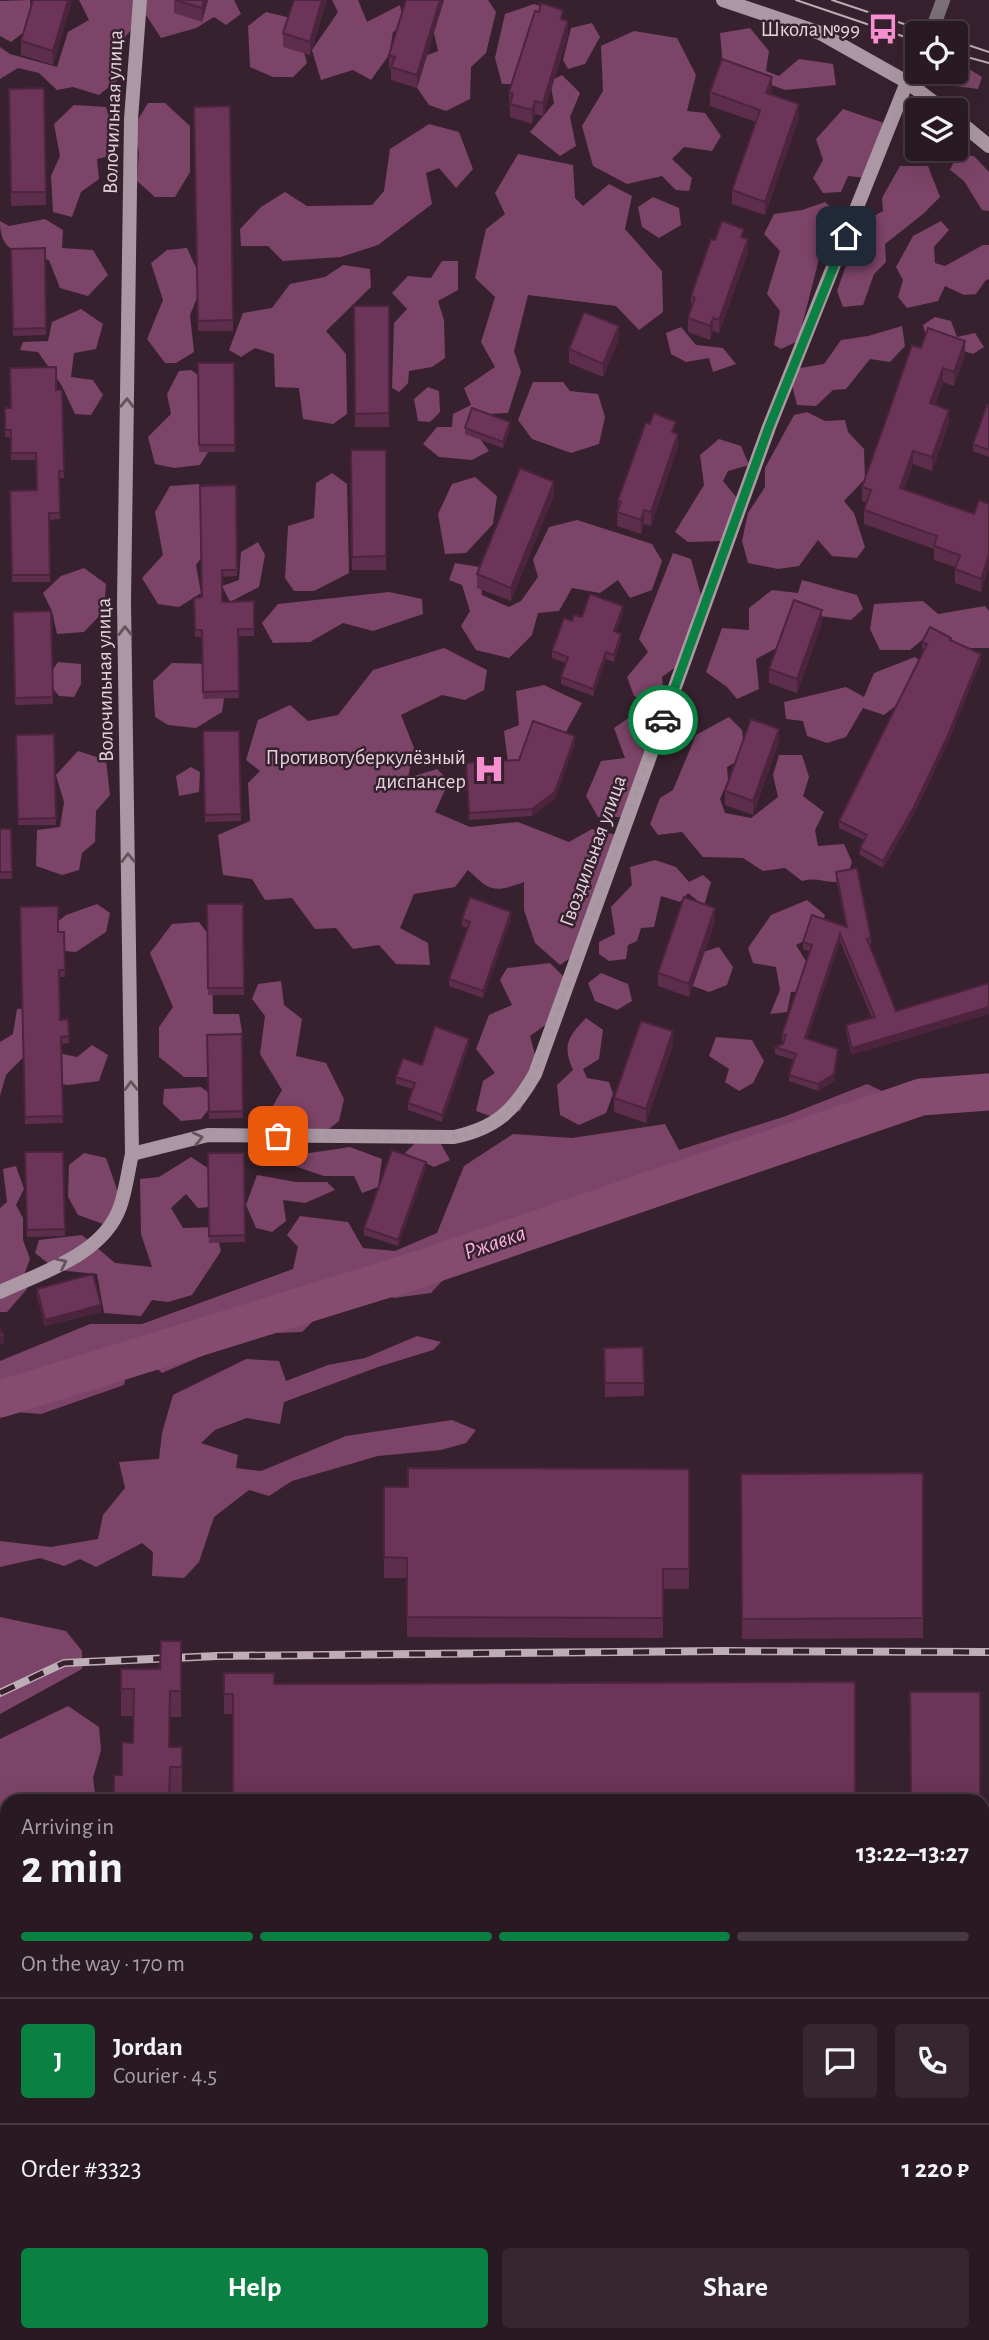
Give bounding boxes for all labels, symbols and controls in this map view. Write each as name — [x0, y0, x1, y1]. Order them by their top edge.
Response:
bus stop icon: Школа №99 — [866, 12, 900, 46]
place label: Школа №99 — [760, 19, 860, 40]
map controls — [905, 21, 968, 161]
button: locate — [905, 21, 968, 84]
street label: Волочильная улица — [100, 29, 126, 195]
button: layers — [905, 98, 968, 161]
pin — [816, 206, 876, 266]
icon: home — [827, 217, 865, 255]
one-way arrow — [119, 397, 134, 408]
street label: Волочильная улица — [93, 597, 117, 762]
one-way arrow — [117, 625, 133, 635]
courier — [628, 685, 698, 755]
icon: car — [644, 701, 682, 739]
place label: Противотуберкулёзный диспансер — [265, 747, 466, 792]
hospital icon: Противотуберкулёзный диспансер — [472, 752, 506, 786]
street label: Гвоздильная улица — [556, 772, 630, 929]
one-way arrow — [120, 852, 136, 863]
one-way arrow — [123, 1080, 139, 1090]
pin — [248, 1106, 308, 1166]
icon: bag — [259, 1117, 297, 1155]
one-way arrow — [192, 1132, 204, 1146]
water label: Ржавка — [461, 1222, 529, 1264]
one-way arrow — [55, 1257, 67, 1271]
text: Arriving in — [21, 1816, 114, 1839]
text: 13:22–13:27 — [856, 1840, 969, 1866]
text: 2 min — [21, 1845, 123, 1891]
text: On the way · 170 m — [21, 1953, 185, 1976]
button: chat — [803, 2024, 877, 2098]
button: phone — [895, 2024, 969, 2098]
text: Jordan — [113, 2034, 183, 2060]
text: J — [54, 2048, 62, 2074]
text: Courier · 4.5 — [113, 2065, 217, 2088]
text: Order #3323 — [21, 2156, 141, 2182]
text: 1 220 ₽ — [902, 2156, 969, 2182]
button: Help — [21, 2248, 488, 2328]
button: Share — [502, 2248, 969, 2328]

